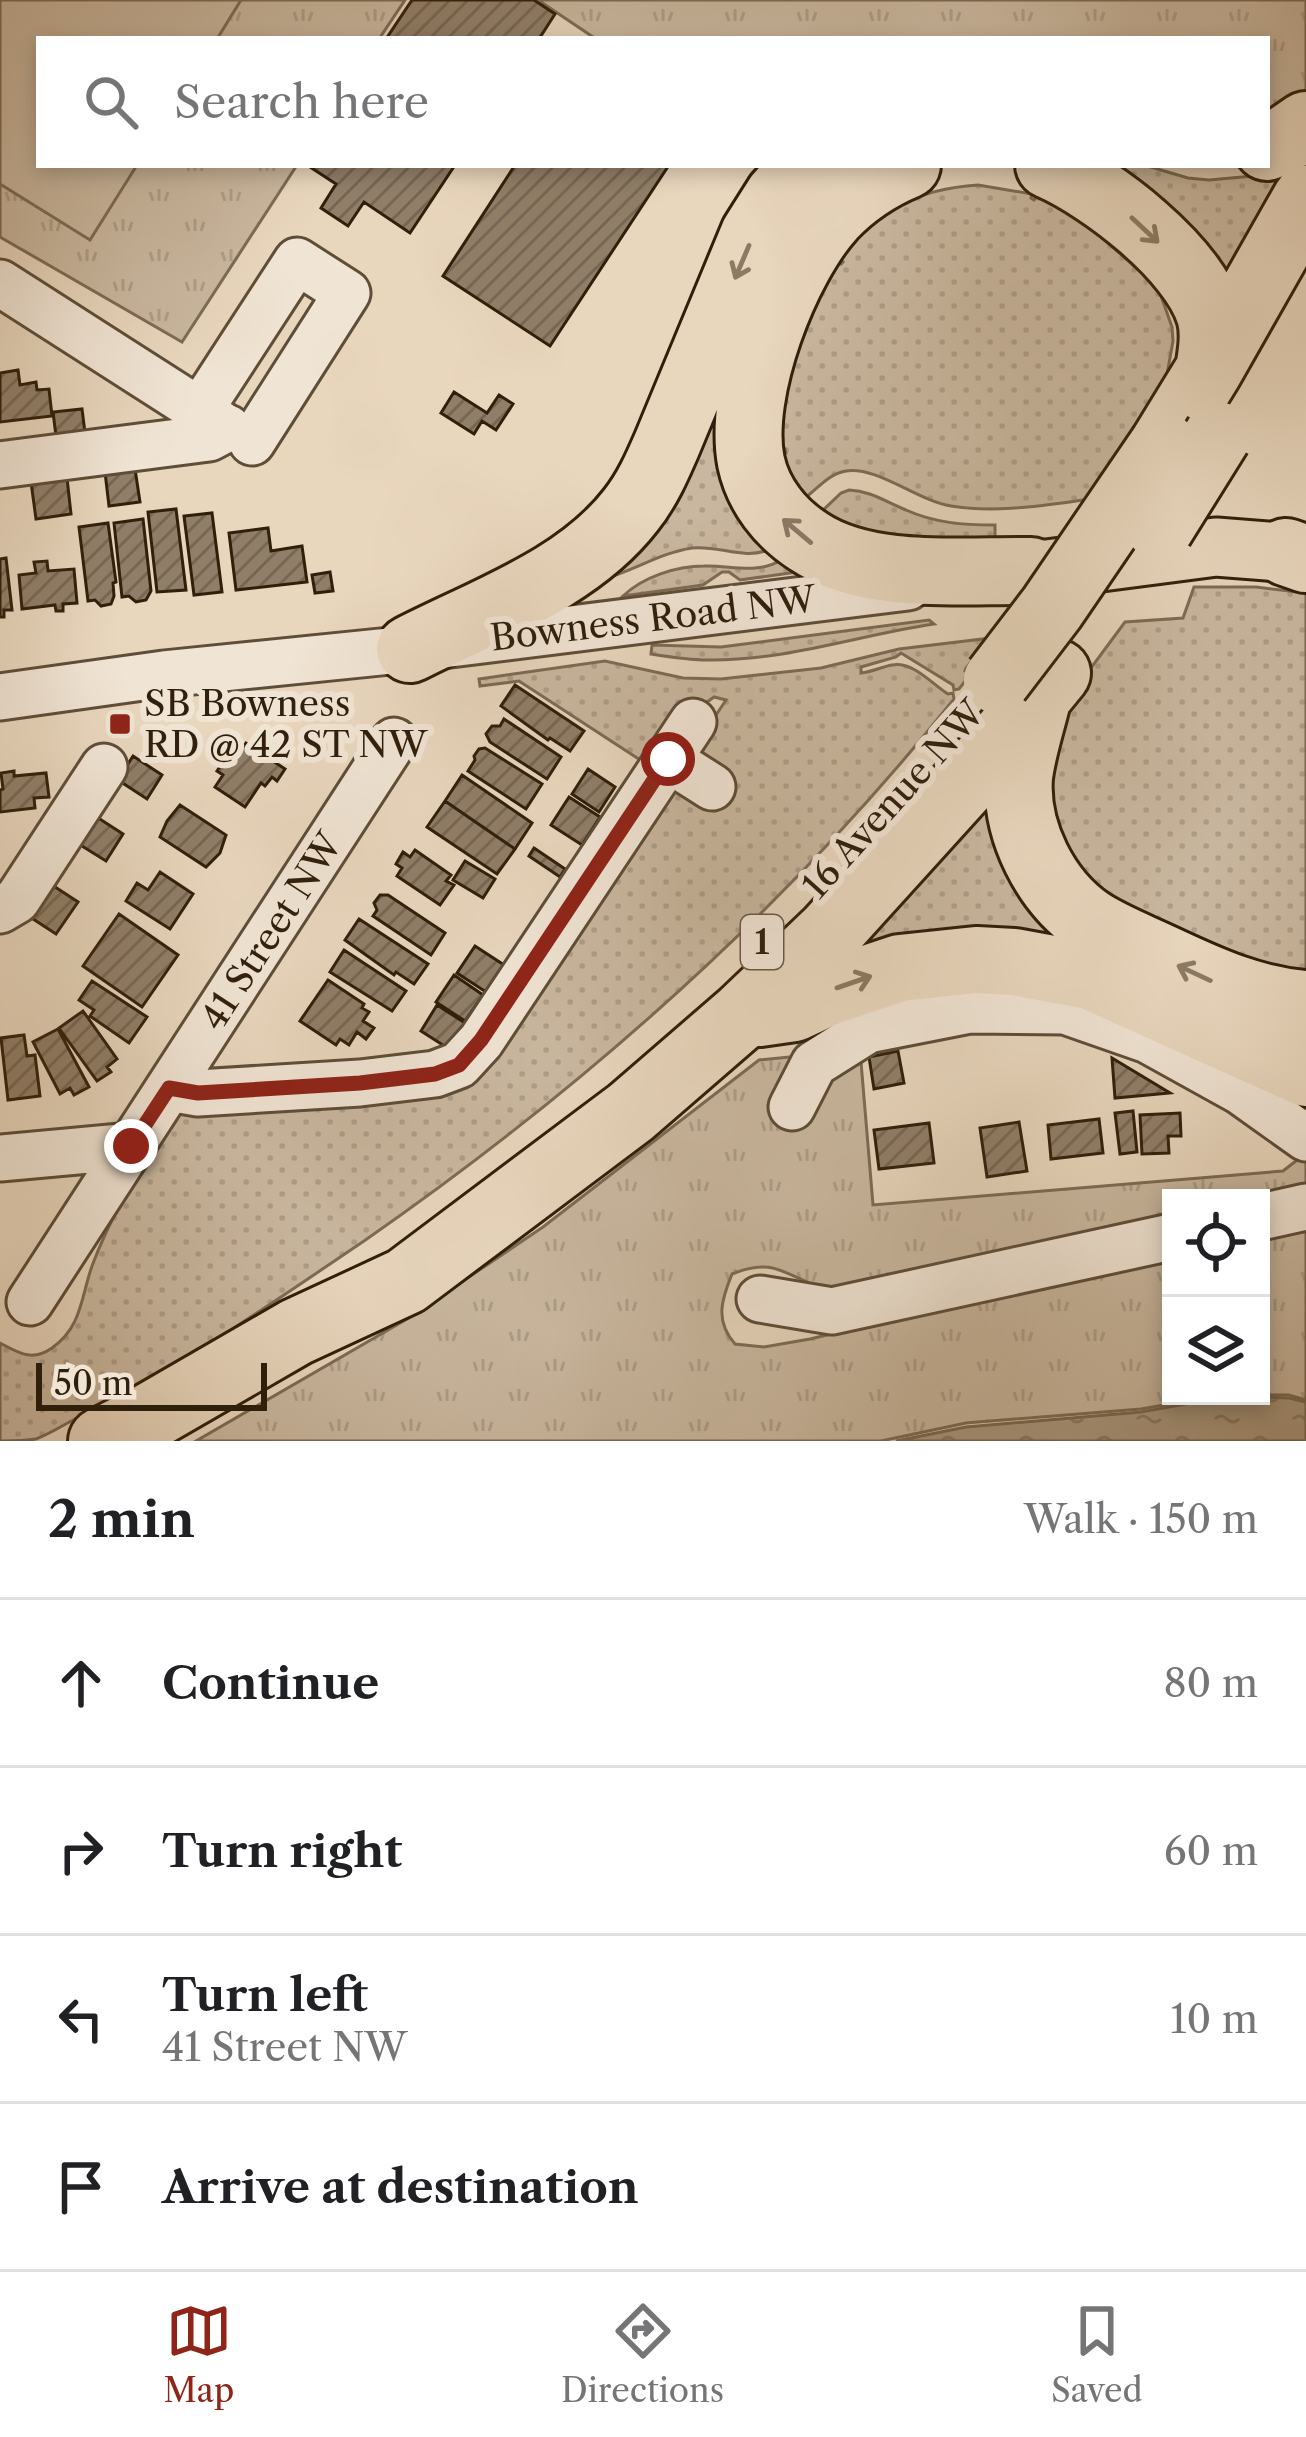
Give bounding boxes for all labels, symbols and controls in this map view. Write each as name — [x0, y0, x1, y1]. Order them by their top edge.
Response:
search box — [36, 36, 1270, 168]
icon: search — [78, 69, 144, 135]
text: Search here — [174, 74, 429, 130]
one-way arrow — [1129, 216, 1159, 244]
one-way arrow — [730, 242, 751, 279]
one-way arrow — [782, 517, 813, 545]
street label: Bowness Road NW — [488, 576, 820, 660]
place label: SB Bowness RD @ 42 ST NW — [144, 681, 429, 766]
street label: 16 Avenue NW — [793, 690, 994, 907]
marker: SB Bowness RD @ 42 ST NW — [107, 711, 133, 737]
route start — [641, 732, 695, 786]
street label: 41 Street NW — [191, 823, 352, 1038]
road number: 1 — [741, 915, 783, 969]
one-way arrow — [1177, 961, 1213, 983]
one-way arrow — [834, 970, 872, 992]
route end — [104, 1119, 158, 1173]
map controls — [1162, 1189, 1270, 1405]
button: locate — [1162, 1189, 1270, 1297]
button: layers — [1162, 1297, 1270, 1405]
scale bar — [36, 1357, 267, 1410]
text: 50 m — [54, 1363, 132, 1404]
text: 2 min — [48, 1488, 195, 1550]
text: Walk · 150 m — [1024, 1495, 1258, 1543]
icon: ahead — [48, 1650, 114, 1716]
text: Continue — [162, 1655, 379, 1711]
text: 80 m — [1163, 1659, 1258, 1707]
icon: right — [48, 1818, 114, 1884]
text: Turn right — [162, 1823, 402, 1879]
text: 60 m — [1164, 1827, 1258, 1875]
text: Turn left — [162, 1967, 368, 2023]
icon: left — [48, 1986, 114, 2052]
text: 10 m — [1170, 1995, 1258, 2043]
text: 41 Street NW — [162, 2023, 407, 2071]
icon: arrive — [48, 2154, 114, 2220]
text: Arrive at destination — [162, 2159, 639, 2215]
tab: Map — [163, 2298, 234, 2411]
tab: Directions — [561, 2298, 724, 2411]
tab: Saved — [1051, 2298, 1143, 2411]

